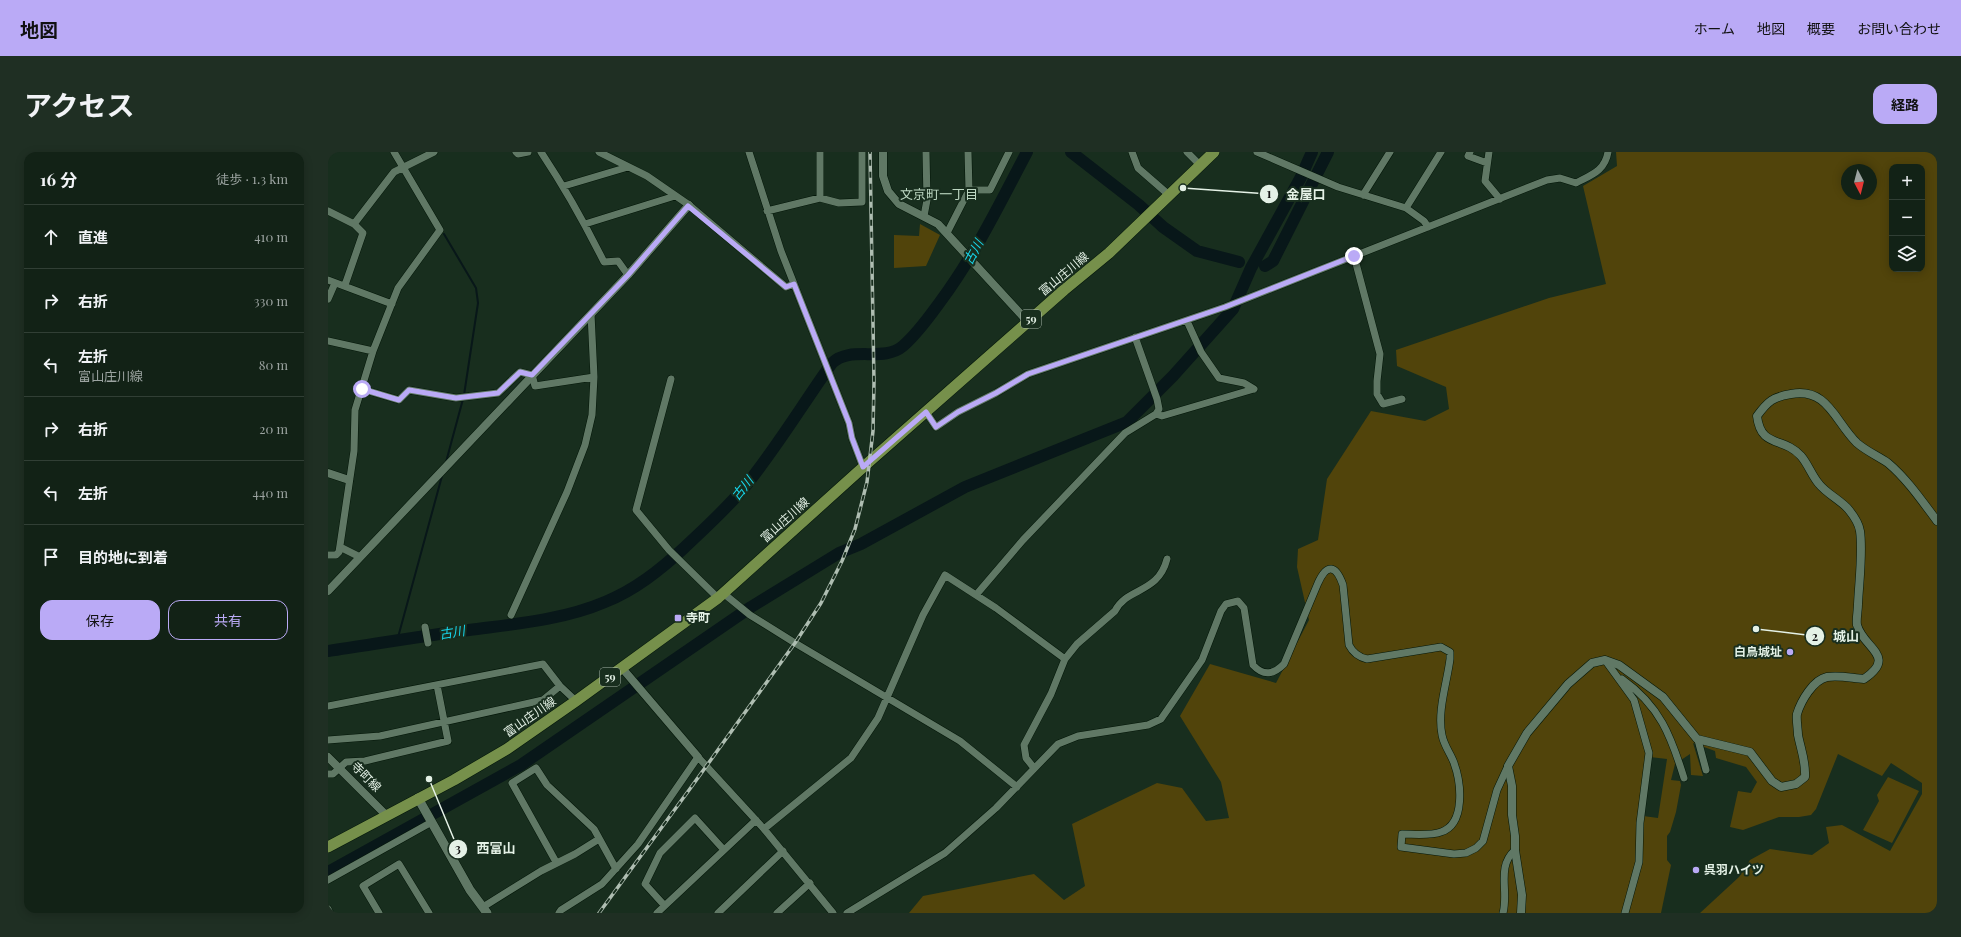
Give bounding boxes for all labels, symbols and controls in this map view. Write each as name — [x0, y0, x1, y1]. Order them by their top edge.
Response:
text: 地図 — [20, 16, 58, 42]
text: ホーム — [1693, 19, 1735, 38]
text: 地図 — [1757, 19, 1785, 38]
text: 概要 — [1807, 19, 1835, 38]
text: お問い合わせ — [1857, 19, 1941, 38]
button: 経路 — [1873, 84, 1937, 124]
text: アクセス — [24, 86, 135, 123]
north arrow — [1841, 164, 1877, 200]
map controls — [1889, 164, 1925, 272]
button: + — [1889, 164, 1925, 200]
text: 16 分 — [40, 168, 77, 190]
text: 徒歩 · 1.3 km — [216, 170, 288, 187]
callout: 金屋口 — [1259, 182, 1334, 207]
district label: 文京町一丁目 — [900, 185, 978, 202]
text: 1 — [1267, 185, 1272, 201]
text: 金屋口 — [1286, 185, 1326, 202]
button: − — [1889, 200, 1925, 236]
icon: ahead — [40, 226, 62, 248]
text: 直進 — [78, 227, 108, 247]
text: 410 m — [254, 228, 288, 245]
water label: 古川 — [959, 235, 987, 267]
button: layers — [1889, 236, 1925, 272]
route end — [1345, 247, 1363, 265]
street label: 富山庄川線 — [1035, 248, 1091, 299]
icon: right — [40, 290, 62, 312]
text: 右折 — [78, 291, 108, 311]
text: 330 m — [254, 292, 288, 309]
road number: 59 — [1021, 310, 1041, 328]
text: 左折 — [78, 346, 108, 366]
icon: left — [40, 354, 62, 376]
text: 80 m — [259, 356, 288, 373]
text: 富山庄川線 — [78, 367, 143, 384]
route start — [353, 380, 371, 398]
icon: right — [40, 418, 62, 440]
text: 右折 — [78, 419, 108, 439]
text: 20 m — [259, 420, 288, 437]
water label: 古川 — [727, 471, 758, 503]
icon: left — [40, 482, 62, 504]
text: 左折 — [78, 483, 108, 503]
text: 440 m — [253, 484, 288, 501]
street label: 富山庄川線 — [757, 493, 812, 545]
icon: arrive — [40, 546, 62, 568]
text: 目的地に到着 — [78, 547, 168, 567]
button: 保存 — [40, 600, 160, 640]
button: 共有 — [168, 600, 288, 640]
place label: 寺町 — [686, 609, 710, 625]
marker: 寺町 — [673, 613, 683, 623]
water label: 古川 — [438, 621, 468, 642]
callout: 城山 — [1805, 624, 1867, 649]
text: 城山 — [1833, 627, 1859, 644]
text: 2 — [1812, 628, 1818, 644]
place label: 白鳥城址 — [1734, 643, 1782, 659]
marker: 白鳥城址 — [1785, 647, 1795, 657]
road number: 59 — [600, 668, 620, 686]
street label: 富山庄川線 — [500, 692, 559, 740]
street label: 寺町線 — [348, 758, 385, 795]
callout: 西富山 — [448, 836, 523, 861]
text: 西富山 — [476, 839, 516, 856]
text: 3 — [455, 840, 461, 856]
place label: 呉羽ハイツ — [1704, 861, 1764, 877]
marker: 呉羽ハイツ — [1691, 865, 1701, 875]

